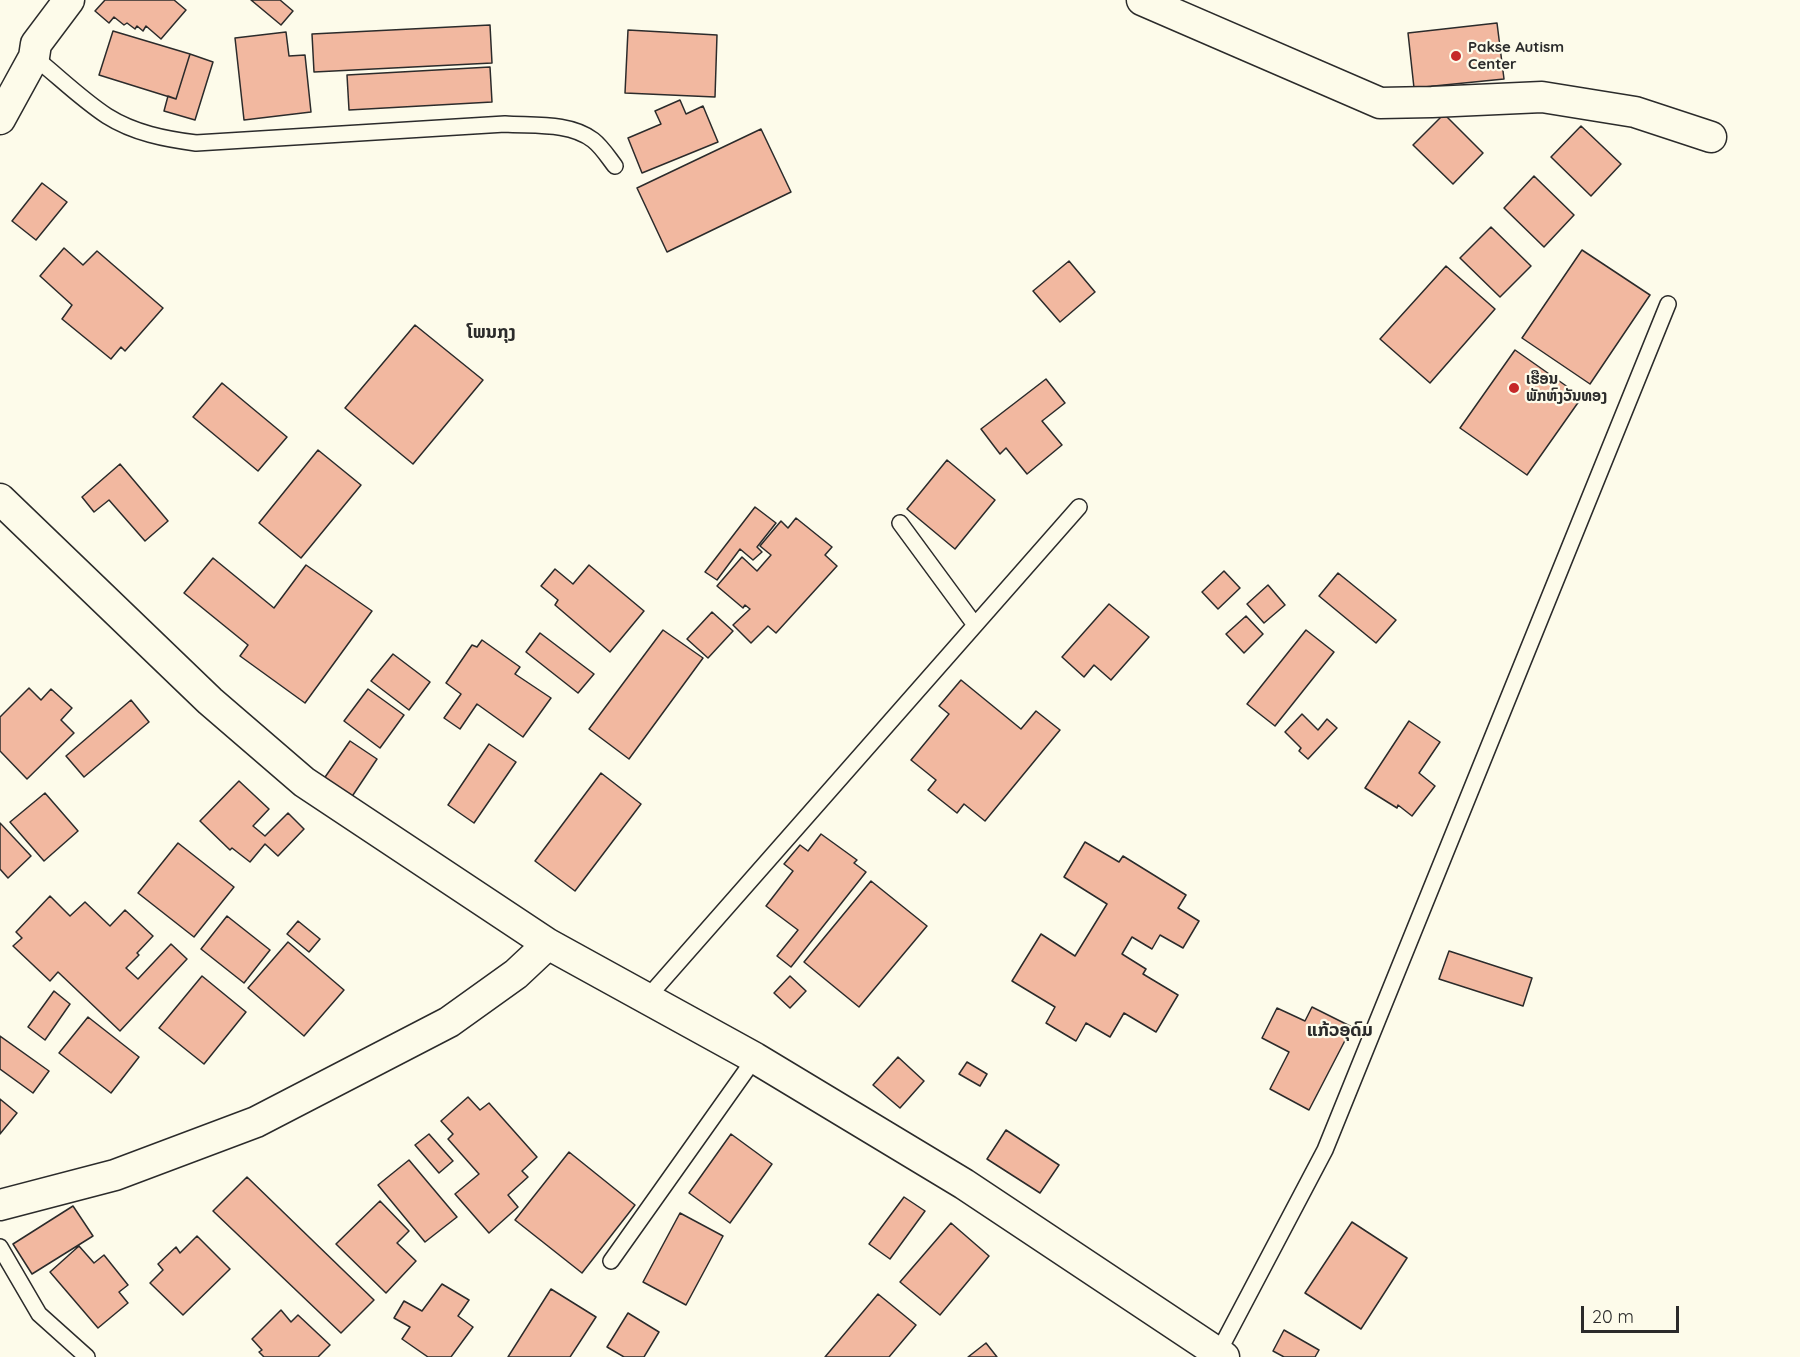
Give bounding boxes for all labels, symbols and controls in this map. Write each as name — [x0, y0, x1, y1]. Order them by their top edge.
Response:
place label: Pakse Autism Center — [1468, 38, 1564, 73]
marker: Pakse Autism Center — [1449, 49, 1463, 63]
district label: ໂພນກຸງ — [466, 322, 516, 344]
place label: ເຮືອນ ພັກຫົງວັນທອງ — [1526, 370, 1607, 405]
marker: ເຮືອນ ພັກຫົງວັນທອງ — [1507, 381, 1521, 395]
district label: ແກ້ວອຸດົມ — [1307, 1020, 1373, 1042]
scale bar — [1584, 1294, 1682, 1332]
text: 20 m — [1592, 1305, 1634, 1328]

